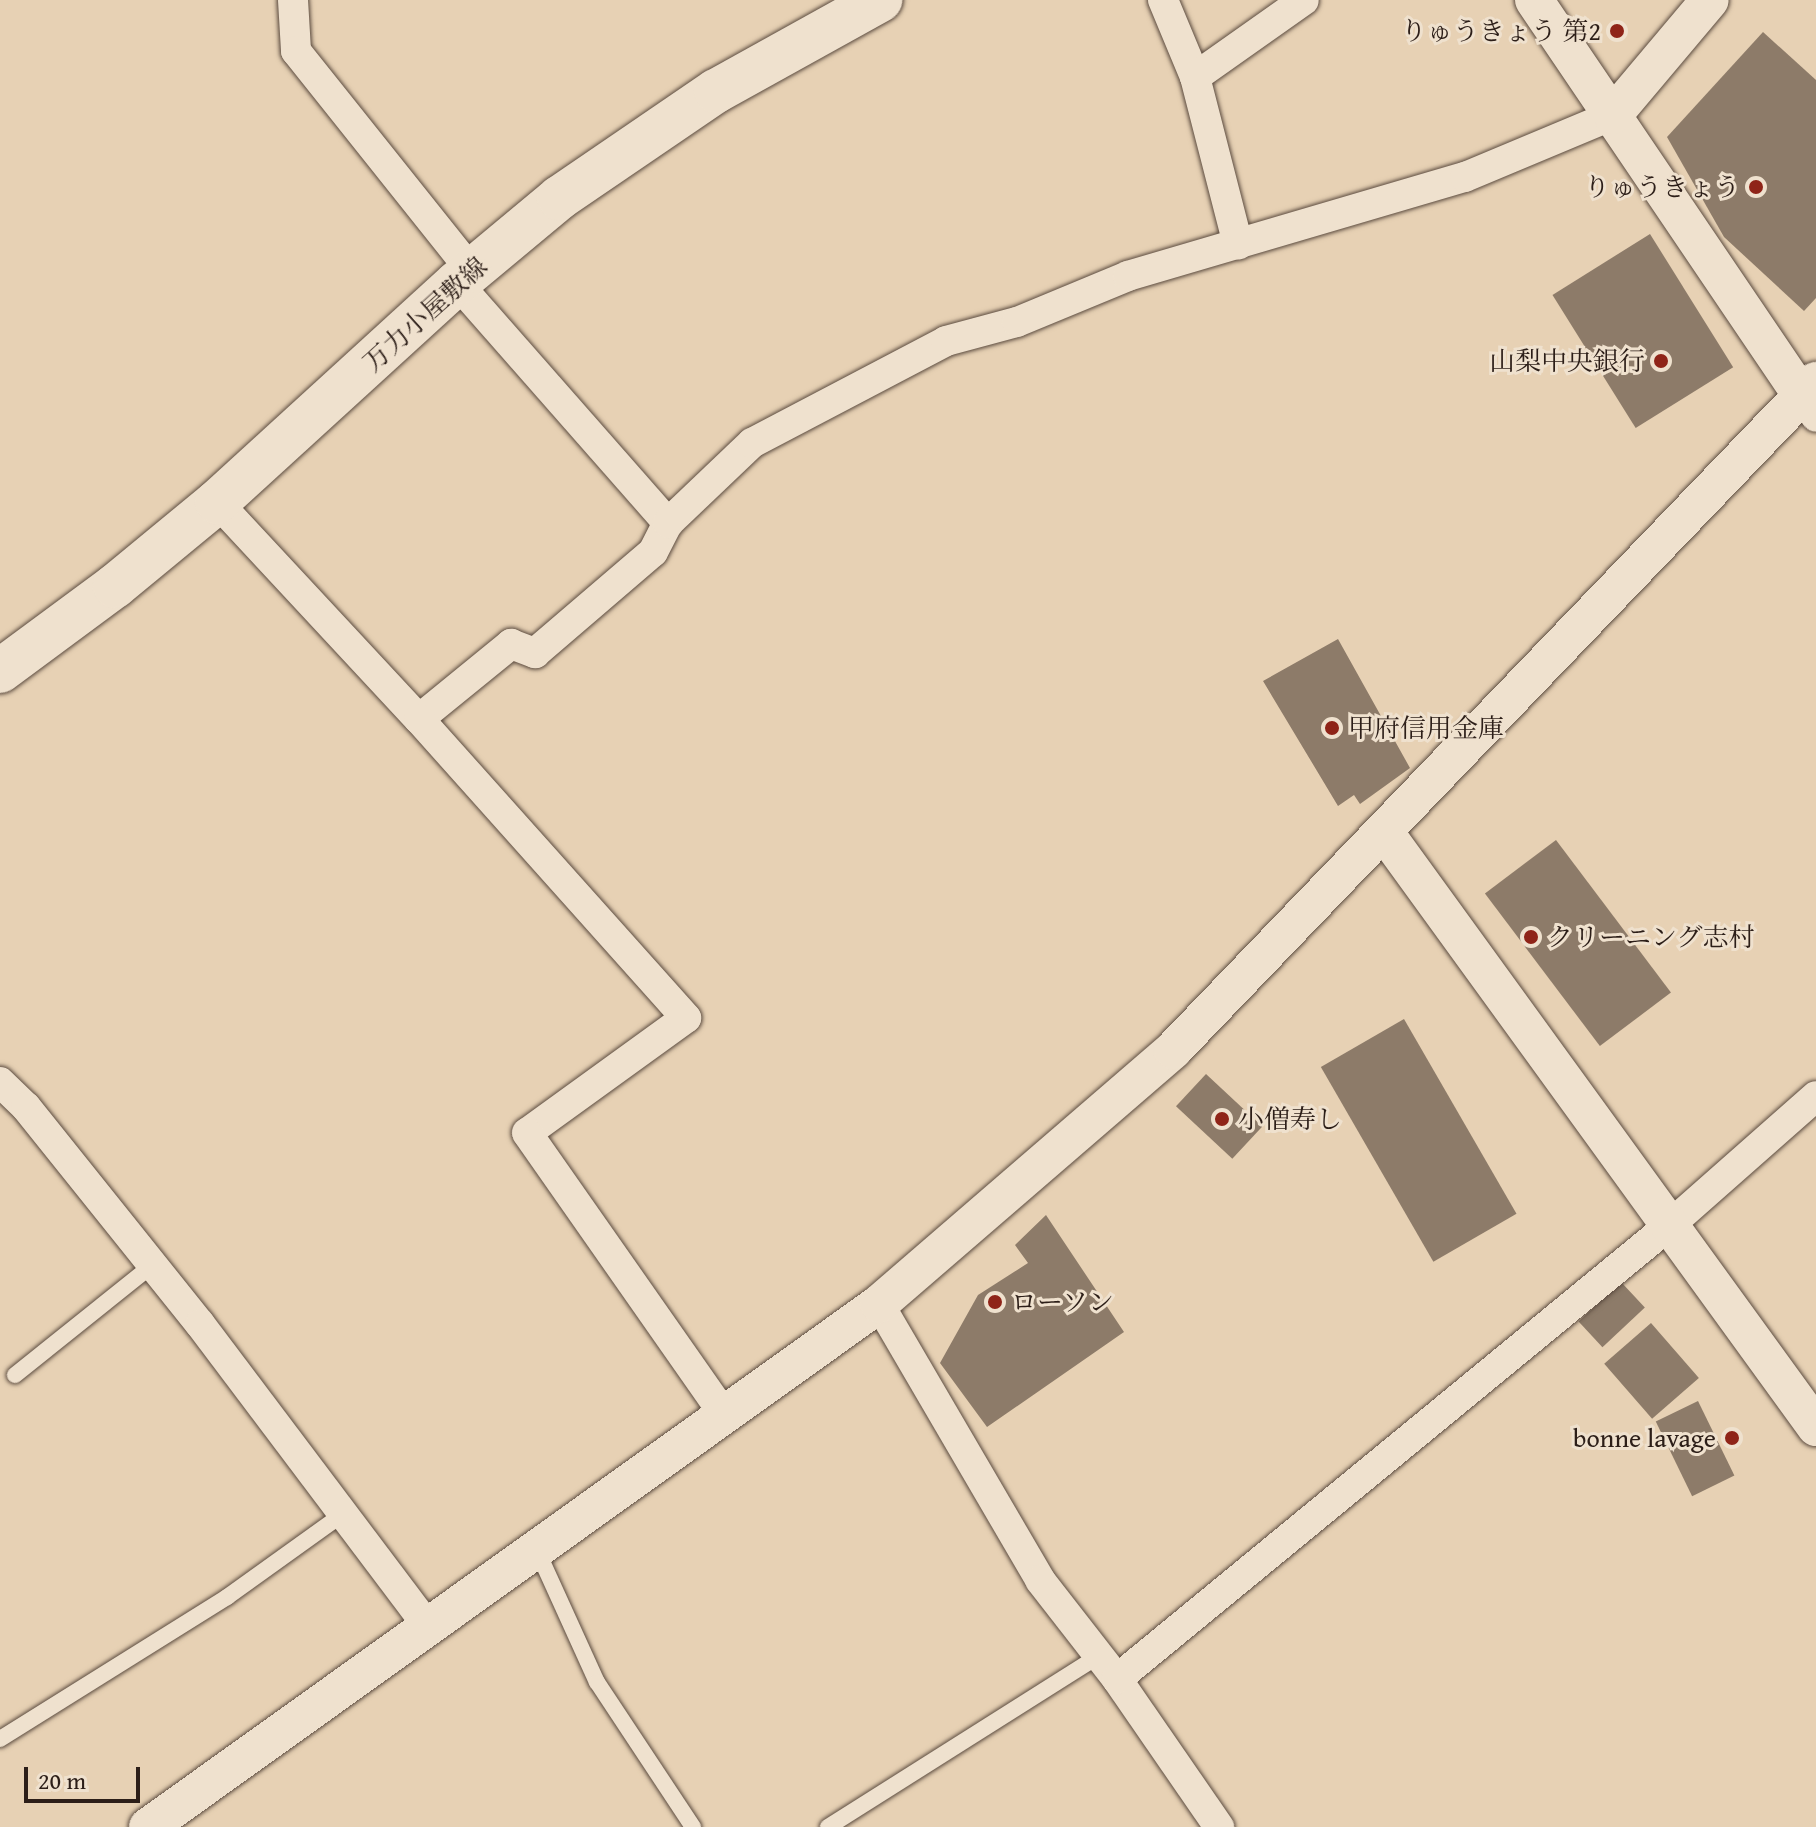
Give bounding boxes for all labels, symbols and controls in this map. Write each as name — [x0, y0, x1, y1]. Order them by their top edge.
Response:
place label: りゅうきょう 第2 — [1401, 15, 1601, 47]
marker: りゅうきょう 第2 — [1608, 22, 1626, 40]
place label: りゅうきょう — [1584, 171, 1740, 203]
marker: りゅうきょう — [1747, 178, 1765, 196]
street label: 万力小屋敷線 — [357, 250, 493, 378]
place label: 山梨中央銀行 — [1489, 345, 1645, 377]
marker: 山梨中央銀行 — [1652, 352, 1670, 370]
place label: 甲府信用金庫 — [1348, 712, 1504, 744]
marker: 甲府信用金庫 — [1323, 719, 1341, 737]
place label: クリーニング志村 — [1547, 921, 1755, 953]
marker: クリーニング志村 — [1522, 928, 1540, 946]
place label: 小僧寿し — [1238, 1103, 1342, 1135]
marker: 小僧寿し — [1213, 1110, 1231, 1128]
place label: ローソン — [1011, 1286, 1115, 1318]
marker: ローソン — [986, 1293, 1004, 1311]
place label: bonne lavage — [1573, 1422, 1716, 1454]
marker: bonne lavage — [1723, 1429, 1741, 1447]
scale bar — [28, 1751, 144, 1801]
text: 20 m — [38, 1763, 86, 1798]

